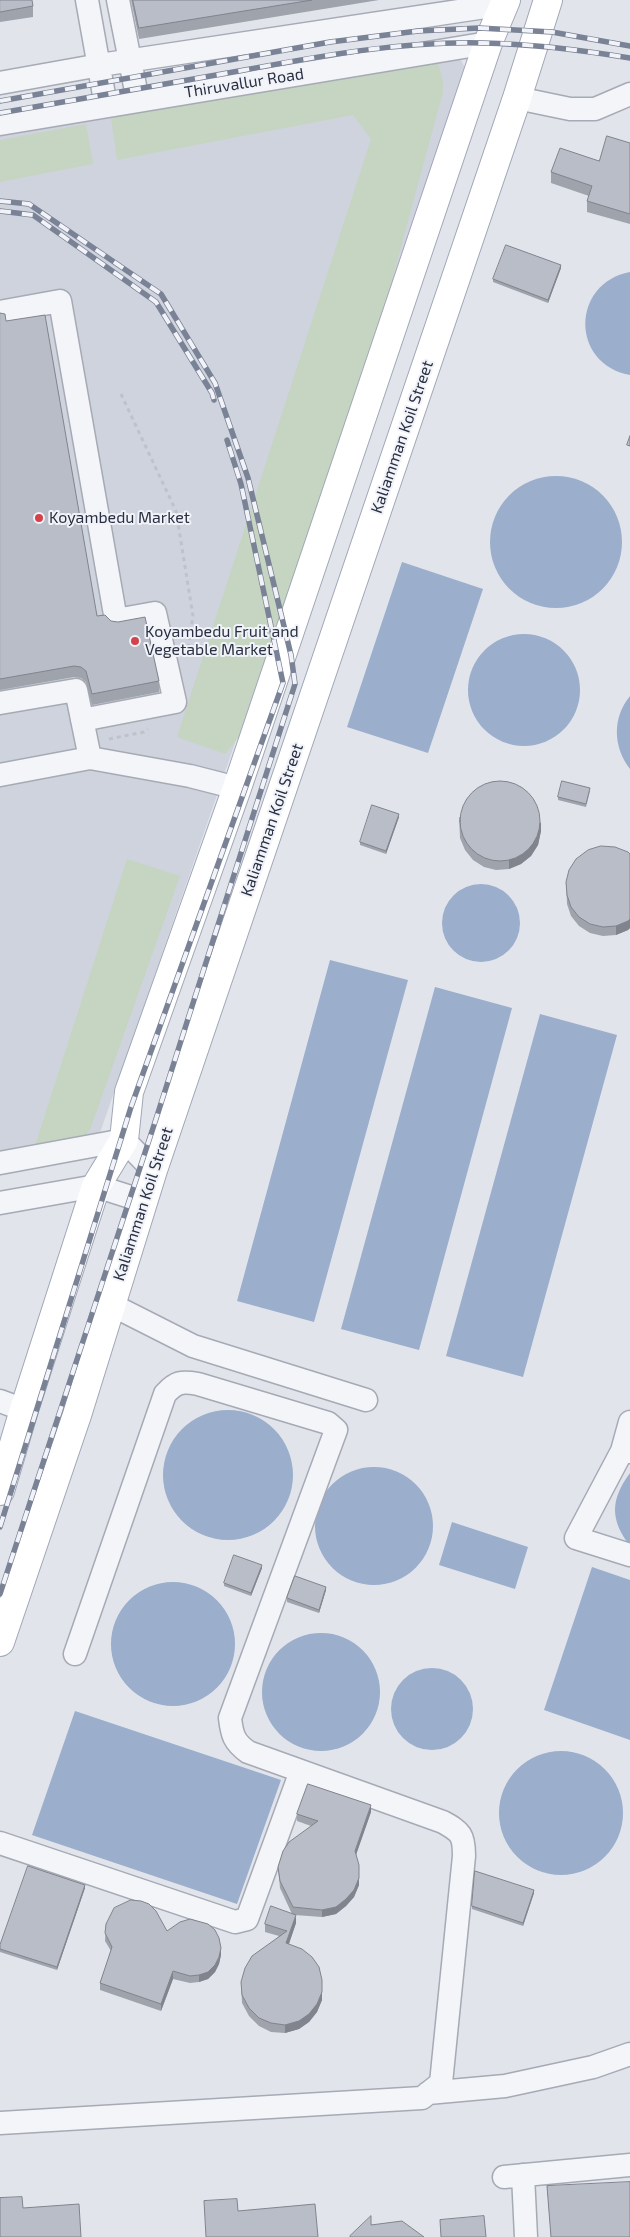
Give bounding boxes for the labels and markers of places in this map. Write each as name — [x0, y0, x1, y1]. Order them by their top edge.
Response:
place label: Koyambedu Market — [49, 508, 190, 528]
marker: Koyambedu Market — [33, 512, 45, 524]
place label: Koyambedu Fruit and Vegetable Market — [145, 622, 299, 660]
marker: Koyambedu Fruit and Vegetable Market — [129, 635, 141, 647]

